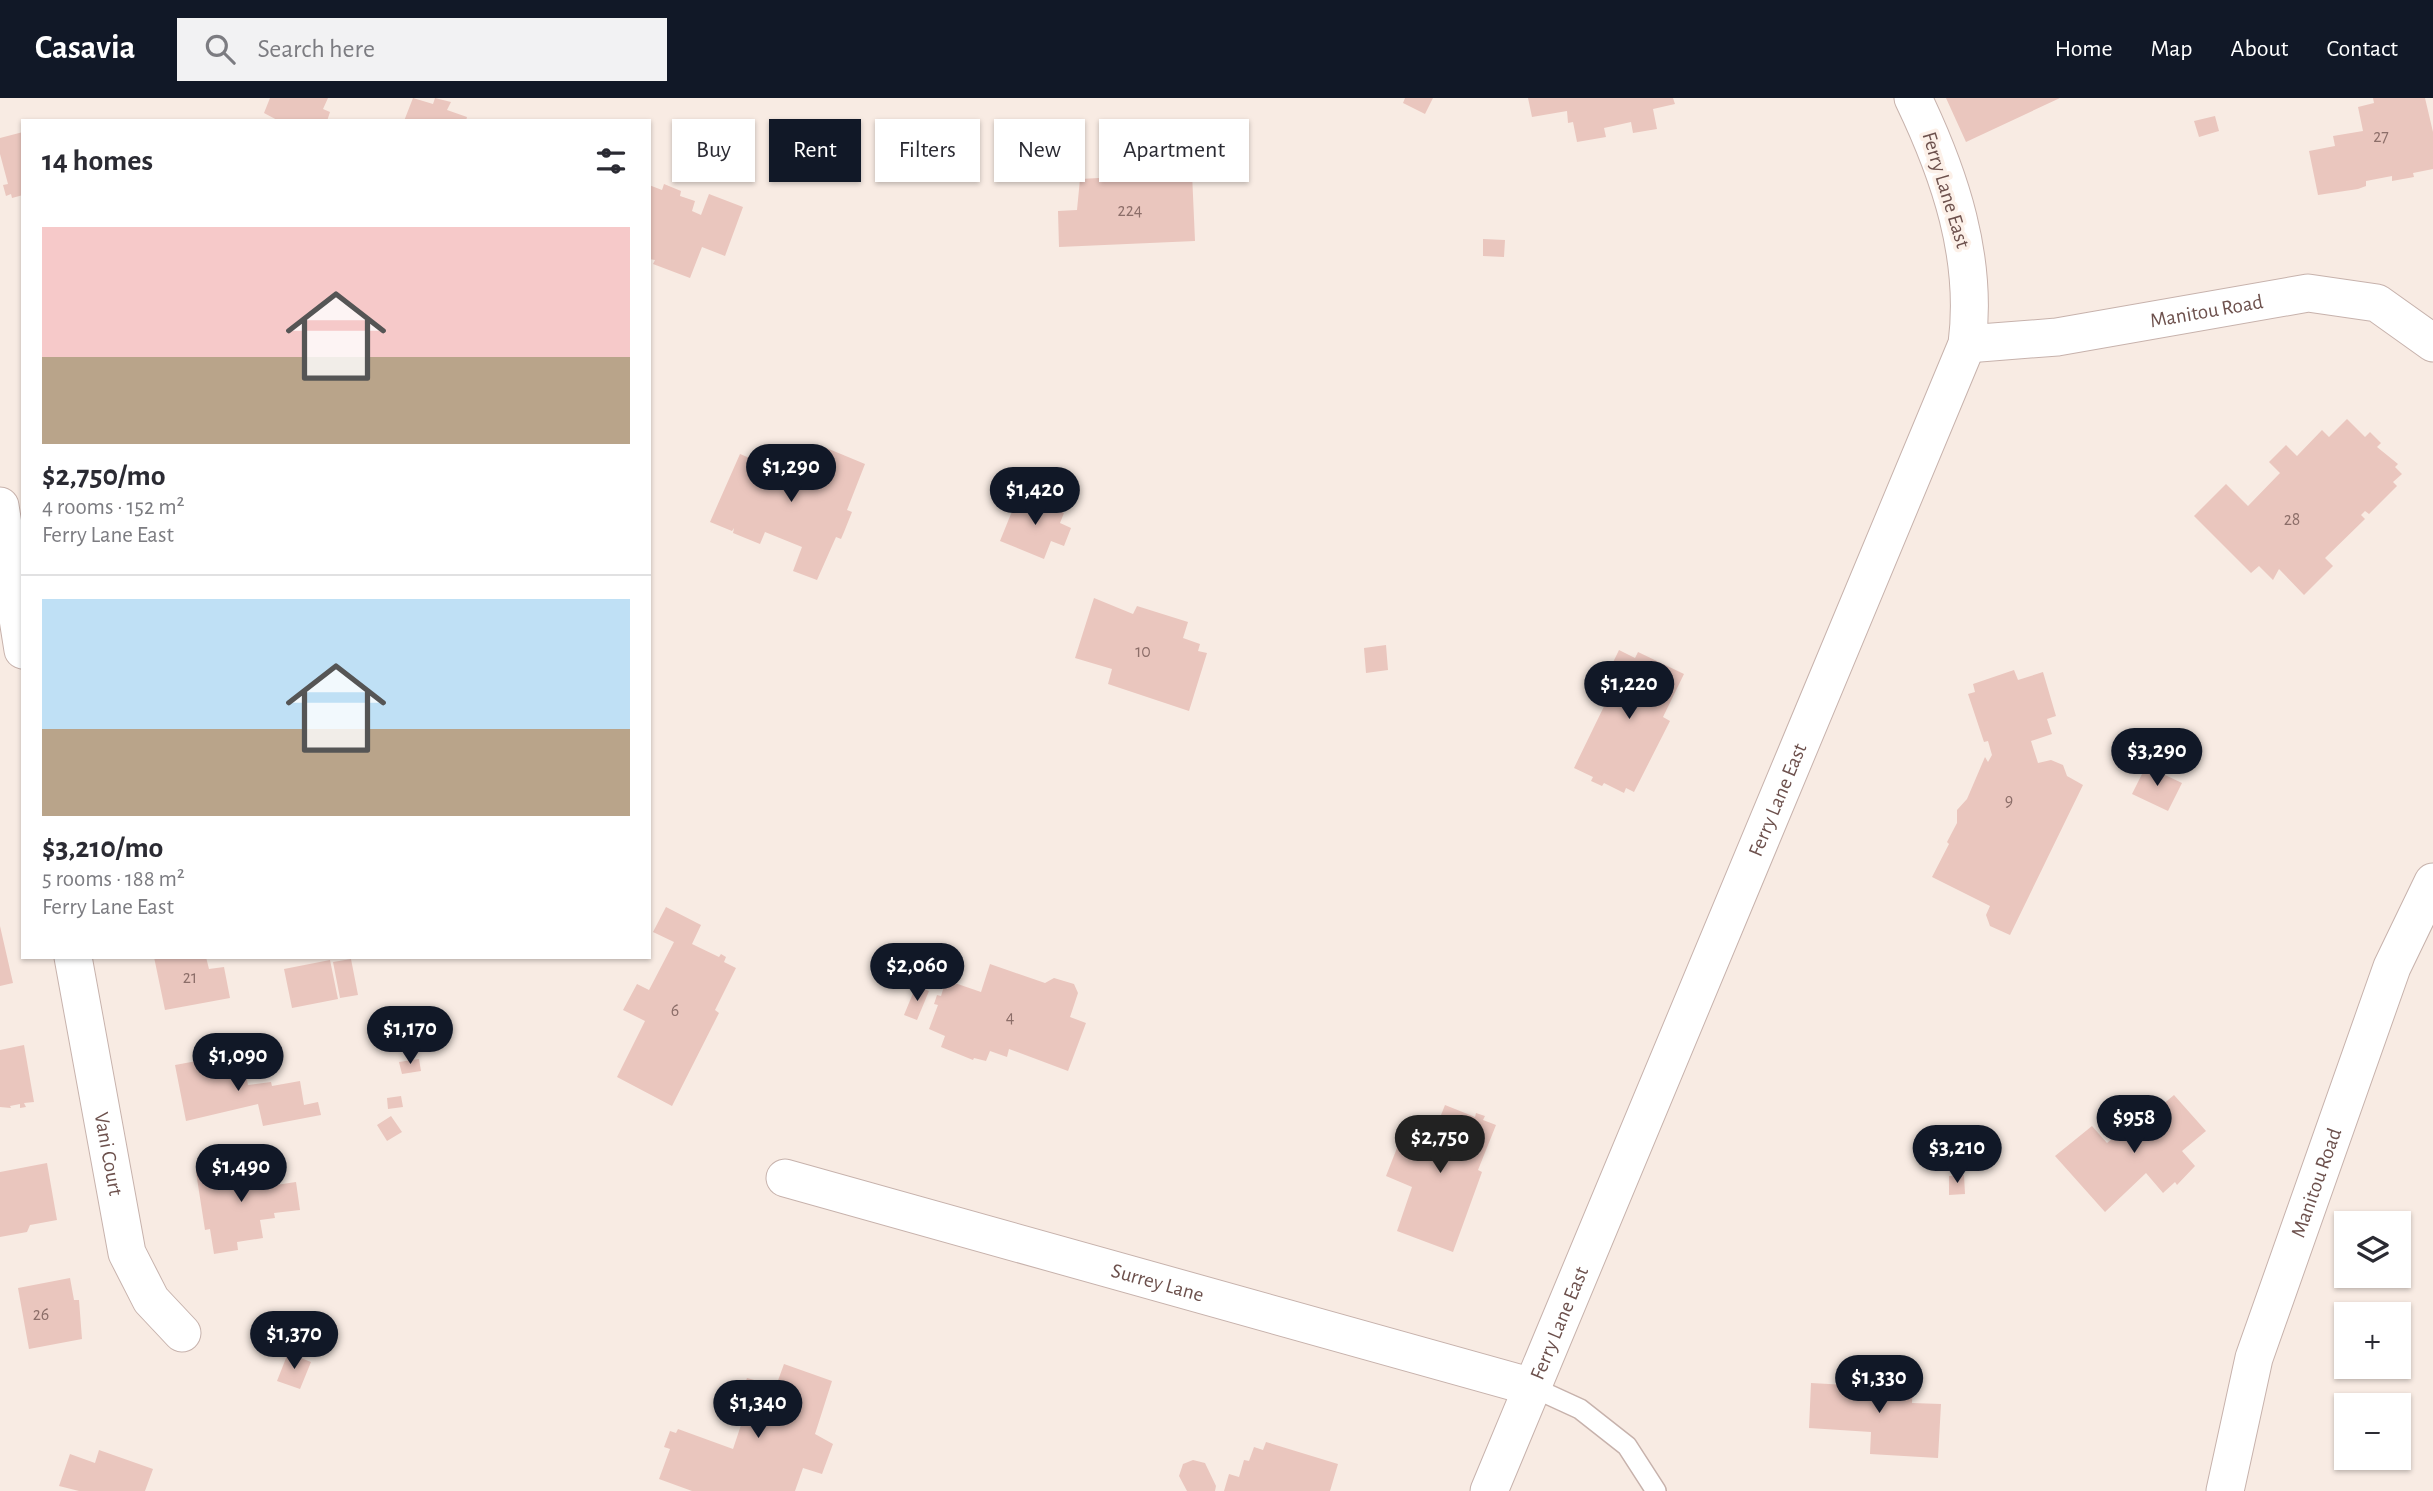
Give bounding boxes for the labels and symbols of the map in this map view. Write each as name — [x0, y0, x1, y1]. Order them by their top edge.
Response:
house number: 27 — [2373, 128, 2389, 146]
street label: Ferry Lane East — [1918, 129, 1974, 251]
house number: 224 — [1117, 202, 1143, 220]
street label: Manitou Road — [2148, 291, 2265, 331]
pin: $1,290 — [734, 444, 848, 504]
pin: $1,420 — [978, 468, 1092, 527]
house number: 28 — [2284, 511, 2300, 529]
house number: 10 — [1135, 643, 1151, 661]
pin: $1,220 — [1572, 662, 1686, 721]
pin: $3,290 — [2100, 728, 2214, 788]
street label: Ferry Lane East — [1744, 740, 1810, 859]
house number: 9 — [2005, 792, 2013, 810]
pin: $2,060 — [860, 944, 974, 1003]
house number: 21 — [183, 969, 197, 987]
house number: 6 — [671, 1002, 679, 1020]
pin: $1,170 — [353, 1006, 467, 1066]
house number: 4 — [1006, 1009, 1015, 1027]
pin: $1,090 — [181, 1034, 295, 1093]
pin: $958 — [2093, 1096, 2175, 1155]
street label: Vani Court — [91, 1110, 127, 1197]
pin: $2,750 — [1383, 1116, 1497, 1175]
street label: Manitou Road — [2287, 1125, 2345, 1240]
pin: $3,210 — [1900, 1126, 2014, 1185]
pin: $1,490 — [184, 1144, 298, 1204]
street label: Surrey Lane — [1109, 1259, 1206, 1305]
street label: Ferry Lane East — [1526, 1263, 1592, 1383]
house number: 26 — [33, 1306, 49, 1324]
pin: $1,370 — [237, 1312, 351, 1371]
pin: $1,330 — [1822, 1356, 1936, 1415]
pin: $1,340 — [701, 1380, 815, 1440]

